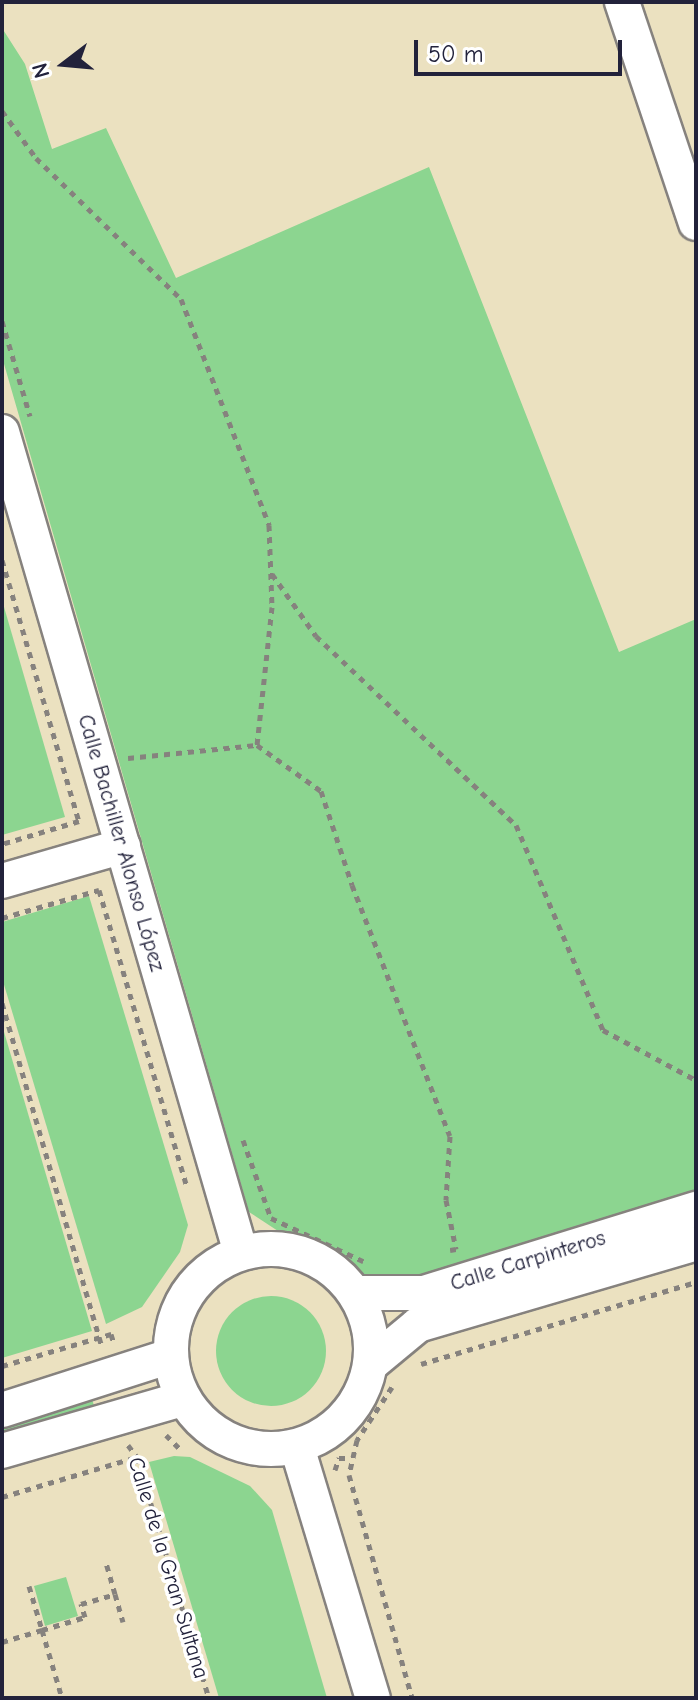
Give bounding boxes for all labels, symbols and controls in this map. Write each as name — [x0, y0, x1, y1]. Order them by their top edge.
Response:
north arrow — [24, 24, 104, 104]
scale bar — [418, 24, 626, 74]
text: 50 m — [428, 40, 484, 68]
text: N — [26, 60, 55, 81]
street label: Calle Bachiller Alonso López — [72, 712, 170, 974]
street label: Calle Carpinteros — [447, 1225, 609, 1297]
street label: Calle de la Gran Sultana — [122, 1454, 214, 1682]

